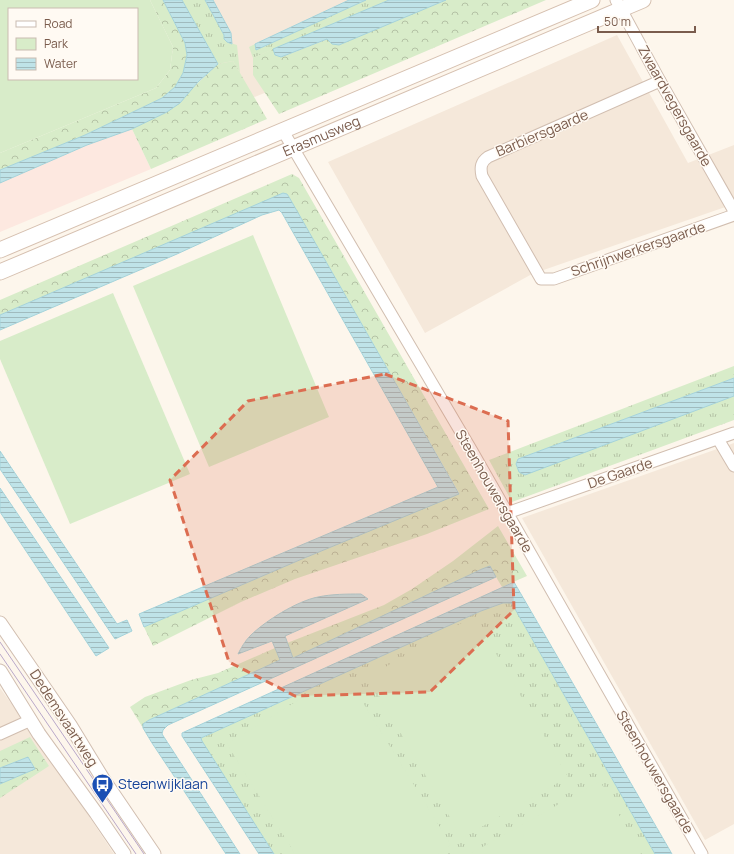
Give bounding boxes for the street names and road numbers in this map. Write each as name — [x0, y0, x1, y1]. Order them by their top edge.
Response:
street label: Zwaardvegersgaarde — [634, 42, 717, 170]
street label: Barbiersgaarde — [493, 105, 591, 161]
street label: Erasmusweg — [280, 111, 363, 160]
street label: Schrijnwerkersgaarde — [568, 217, 708, 280]
street label: Steenhouwersgaarde — [451, 426, 537, 556]
street label: De Gaarde — [585, 453, 655, 492]
street label: Dedemsvaartweg — [26, 665, 103, 770]
street label: Steenhouwersgaarde — [612, 707, 698, 837]

